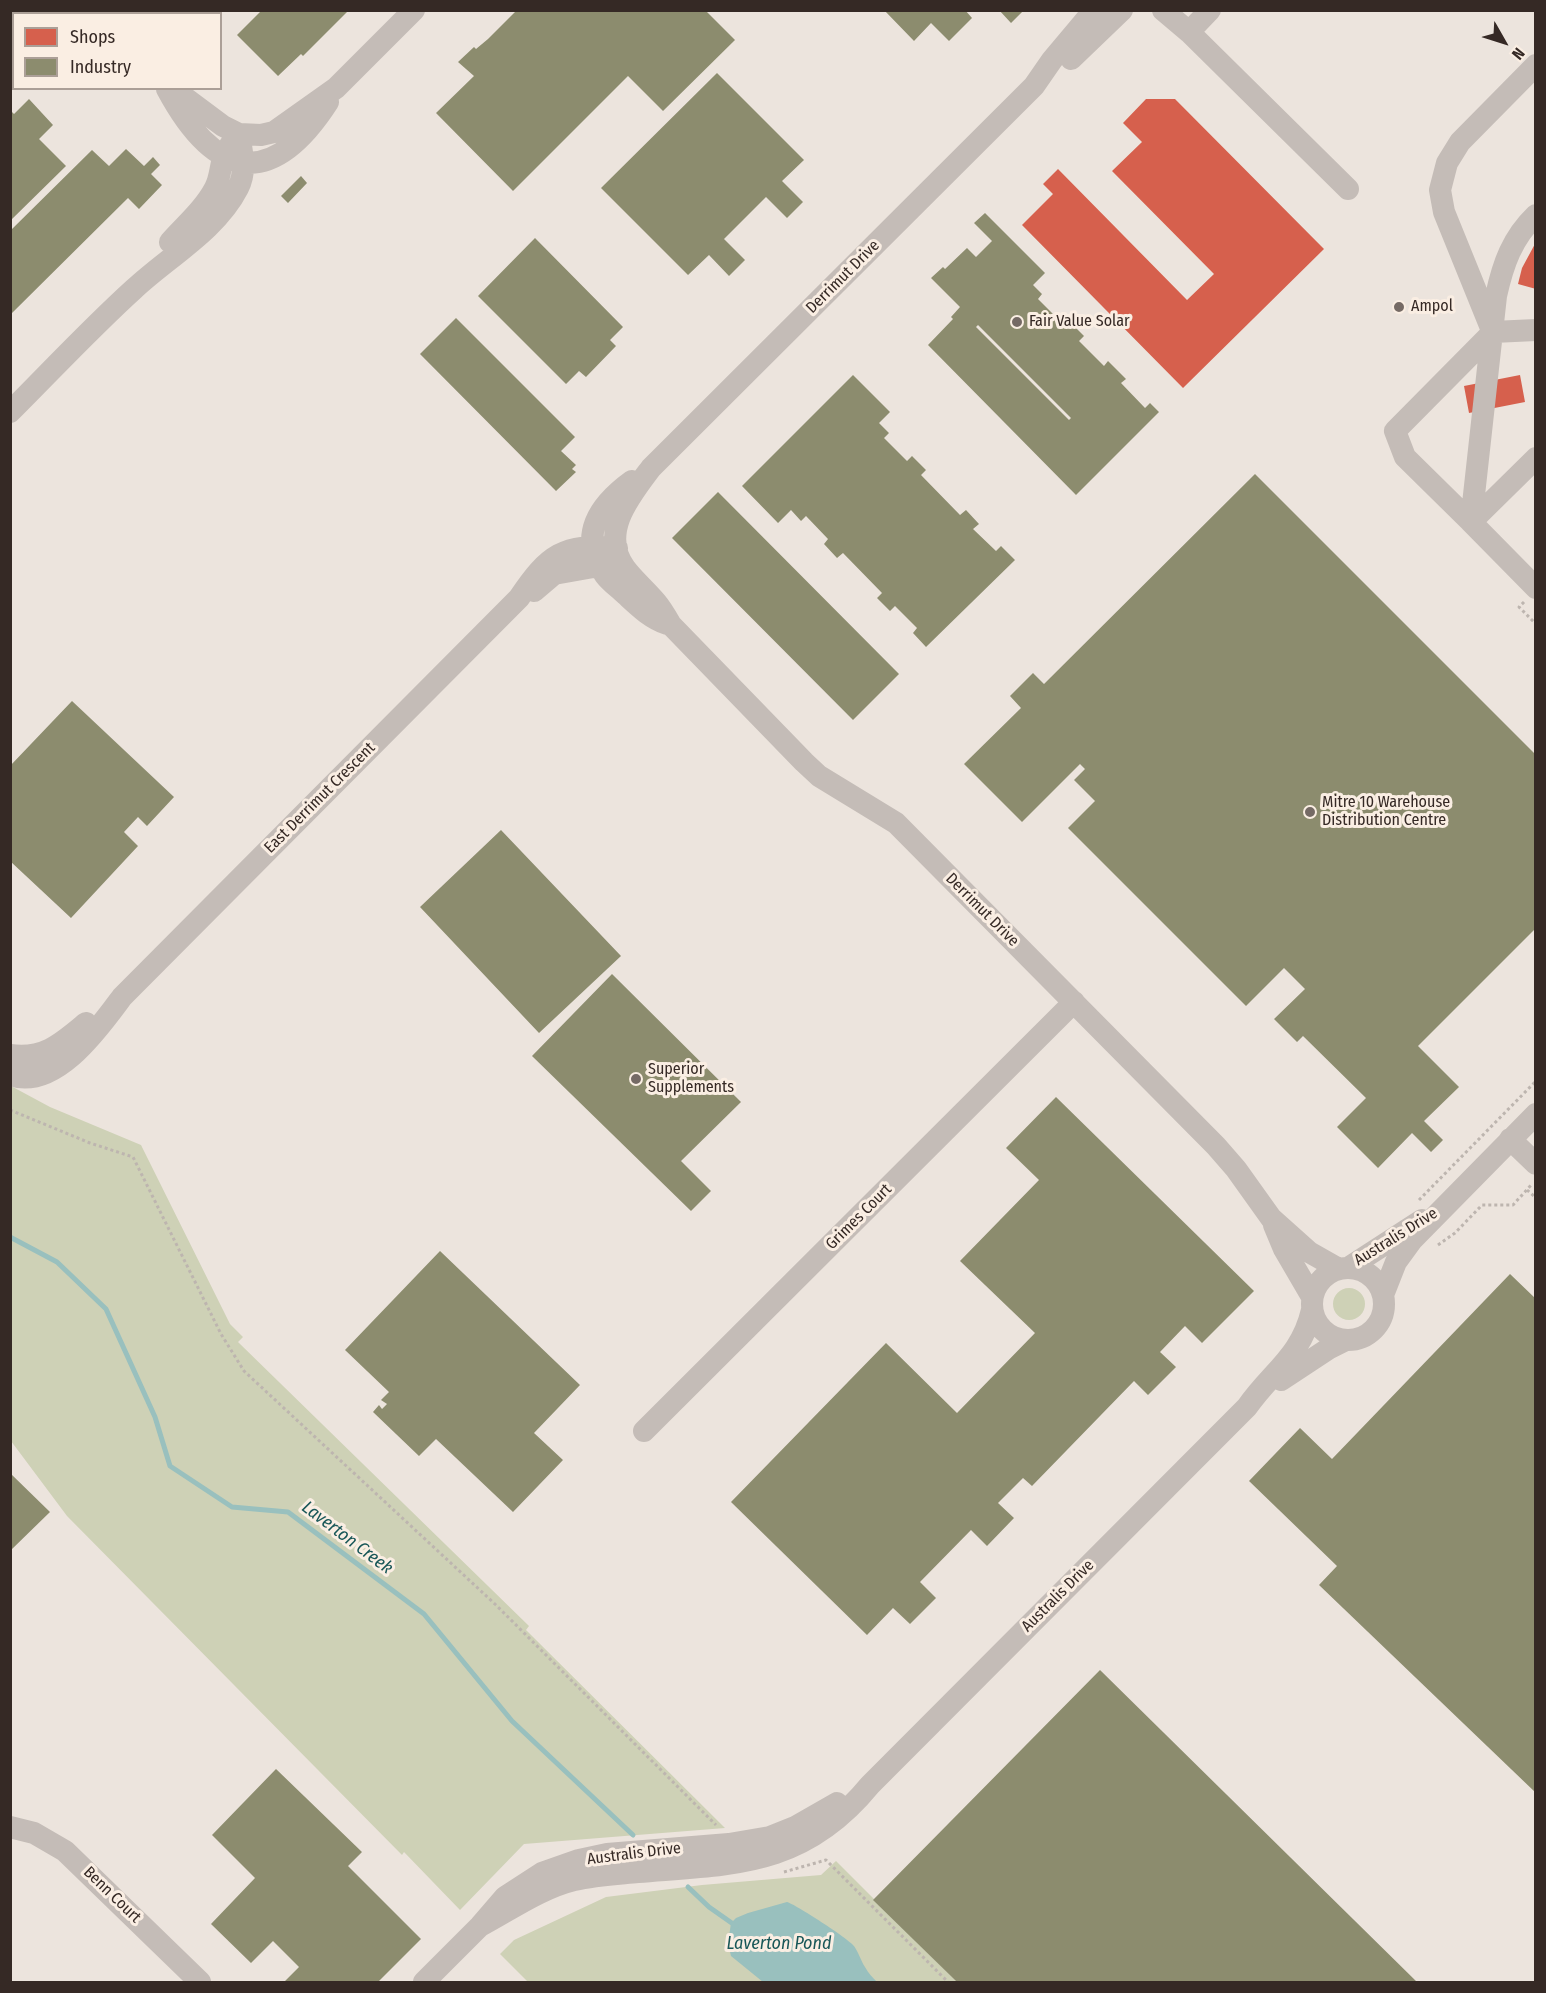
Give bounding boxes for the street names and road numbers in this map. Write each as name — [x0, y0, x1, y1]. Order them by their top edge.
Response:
street label: Derrimut Drive — [802, 236, 884, 318]
street label: East Derrimut Crescent — [261, 739, 379, 857]
street label: Derrimut Drive — [941, 869, 1023, 951]
street label: Grimes Court — [822, 1180, 896, 1254]
street label: Australis Drive — [1351, 1204, 1441, 1270]
street label: Australis Drive — [1018, 1556, 1098, 1636]
street label: Australis Drive — [586, 1839, 682, 1869]
street label: Benn Court — [79, 1863, 145, 1927]

